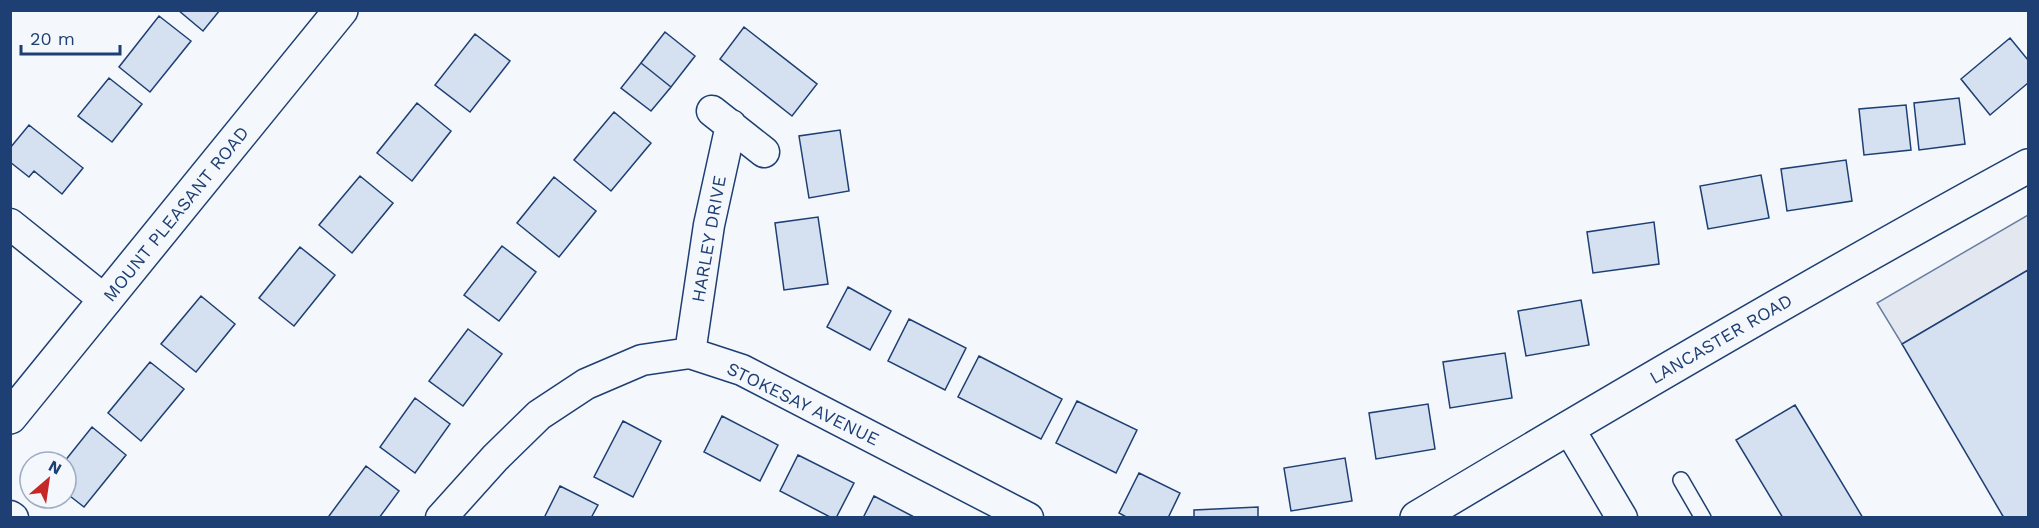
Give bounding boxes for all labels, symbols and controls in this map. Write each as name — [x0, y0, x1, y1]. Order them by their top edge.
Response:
scale bar — [21, 18, 120, 56]
text: 20 m — [30, 28, 75, 49]
street label: MOUNT PLEASANT ROAD — [99, 122, 253, 305]
street label: HARLEY DRIVE — [687, 174, 730, 304]
street label: LANCASTER ROAD — [1646, 289, 1796, 388]
street label: STOKESAY AVENUE — [724, 358, 883, 450]
north arrow — [18, 450, 78, 510]
text: N — [45, 456, 65, 479]

